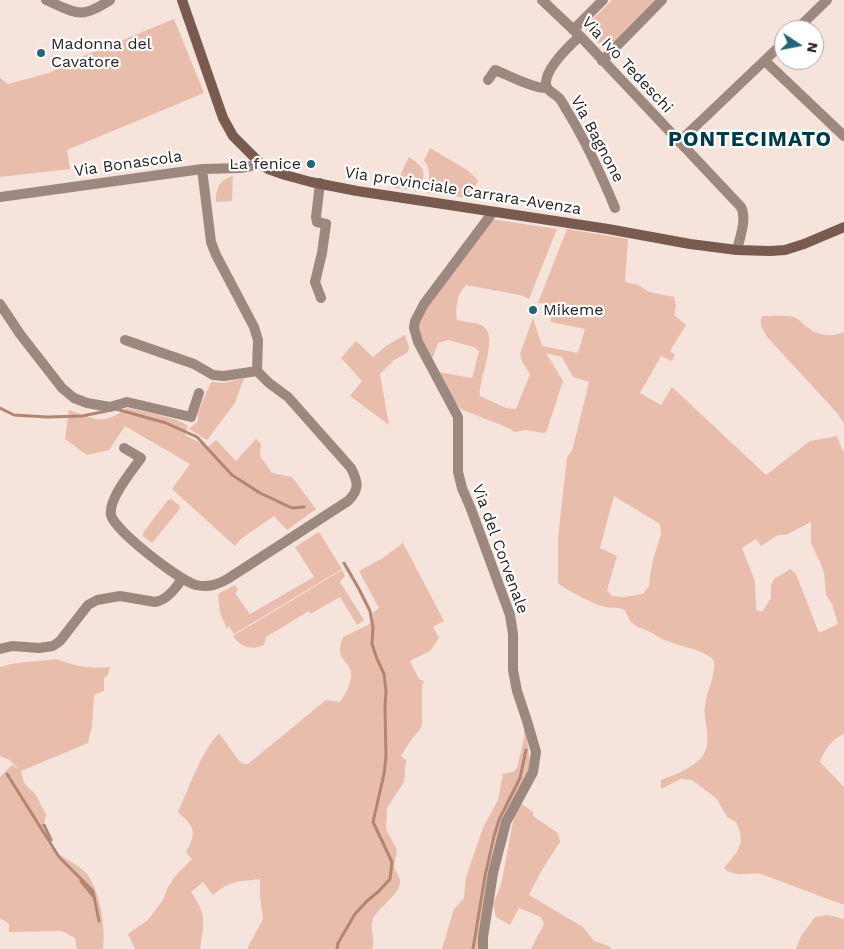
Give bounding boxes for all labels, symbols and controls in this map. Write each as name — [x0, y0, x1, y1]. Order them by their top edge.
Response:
street label: Via Ivo Tedeschi — [577, 13, 677, 117]
north arrow — [774, 20, 824, 70]
place label: Madonna del Cavatore — [51, 34, 152, 72]
text: N — [804, 41, 822, 54]
marker: Madonna del Cavatore — [35, 47, 47, 59]
street label: Via Bagnone — [566, 92, 628, 186]
district label: PONTECIMATO — [667, 127, 833, 153]
street label: Via Bonascola — [73, 147, 183, 181]
place label: La fenice — [229, 154, 301, 174]
marker: La fenice — [305, 158, 317, 170]
street label: Via provinciale Carrara-Avenza — [343, 163, 583, 219]
place label: Mikeme — [543, 300, 603, 320]
marker: Mikeme — [527, 304, 539, 316]
street label: Via del Corvenale — [468, 482, 532, 616]

